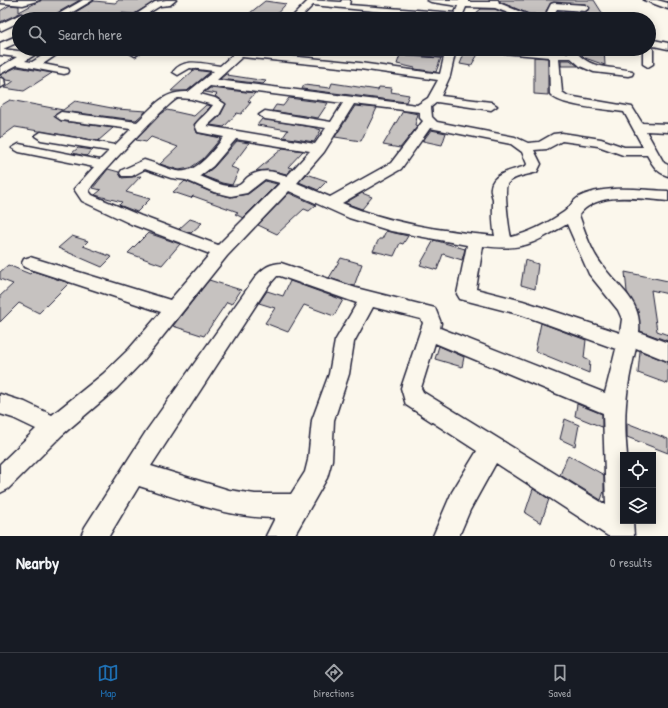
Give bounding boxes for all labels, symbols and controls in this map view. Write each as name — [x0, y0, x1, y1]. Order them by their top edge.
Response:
search box — [12, 12, 656, 56]
icon: search — [26, 23, 48, 45]
text: Search here — [58, 24, 122, 45]
map controls — [620, 452, 656, 524]
button: locate — [620, 452, 656, 488]
button: layers — [620, 488, 656, 524]
text: Nearby — [16, 551, 59, 574]
text: 0 results — [610, 553, 652, 571]
tab: Map — [97, 662, 119, 700]
tab: Directions — [314, 662, 354, 700]
tab: Saved — [548, 662, 571, 700]

